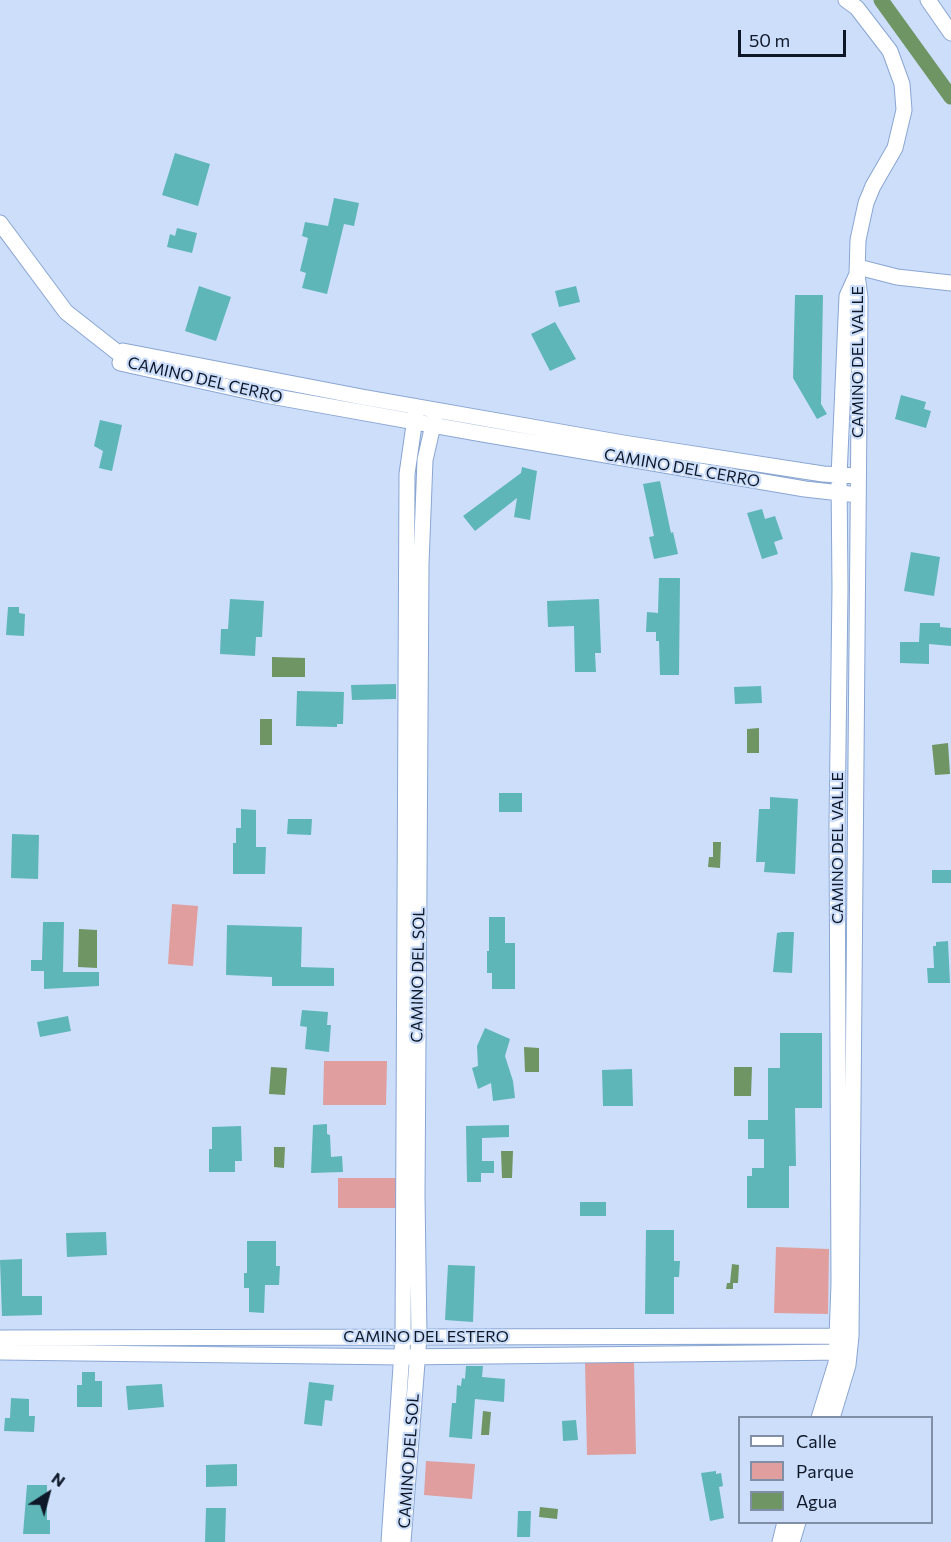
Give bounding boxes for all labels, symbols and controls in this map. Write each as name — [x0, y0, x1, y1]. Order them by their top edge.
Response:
scale bar — [741, 18, 849, 56]
text: 50 m — [749, 29, 790, 51]
street label: CAMINO DEL VALLE — [848, 286, 868, 438]
street label: CAMINO DEL CERRO — [126, 353, 284, 407]
street label: CAMINO DEL CERRO — [602, 445, 762, 491]
street label: CAMINO DEL VALLE — [828, 772, 848, 924]
street label: CAMINO DEL SOL — [407, 907, 429, 1043]
street label: CAMINO DEL ESTERO — [343, 1327, 509, 1347]
street label: CAMINO DEL SOL — [395, 1393, 423, 1529]
legend — [738, 1416, 933, 1524]
text: Calle — [796, 1430, 836, 1452]
text: Parque — [796, 1460, 854, 1482]
north arrow — [18, 1464, 78, 1524]
text: N — [48, 1468, 69, 1490]
text: Agua — [796, 1490, 837, 1512]

